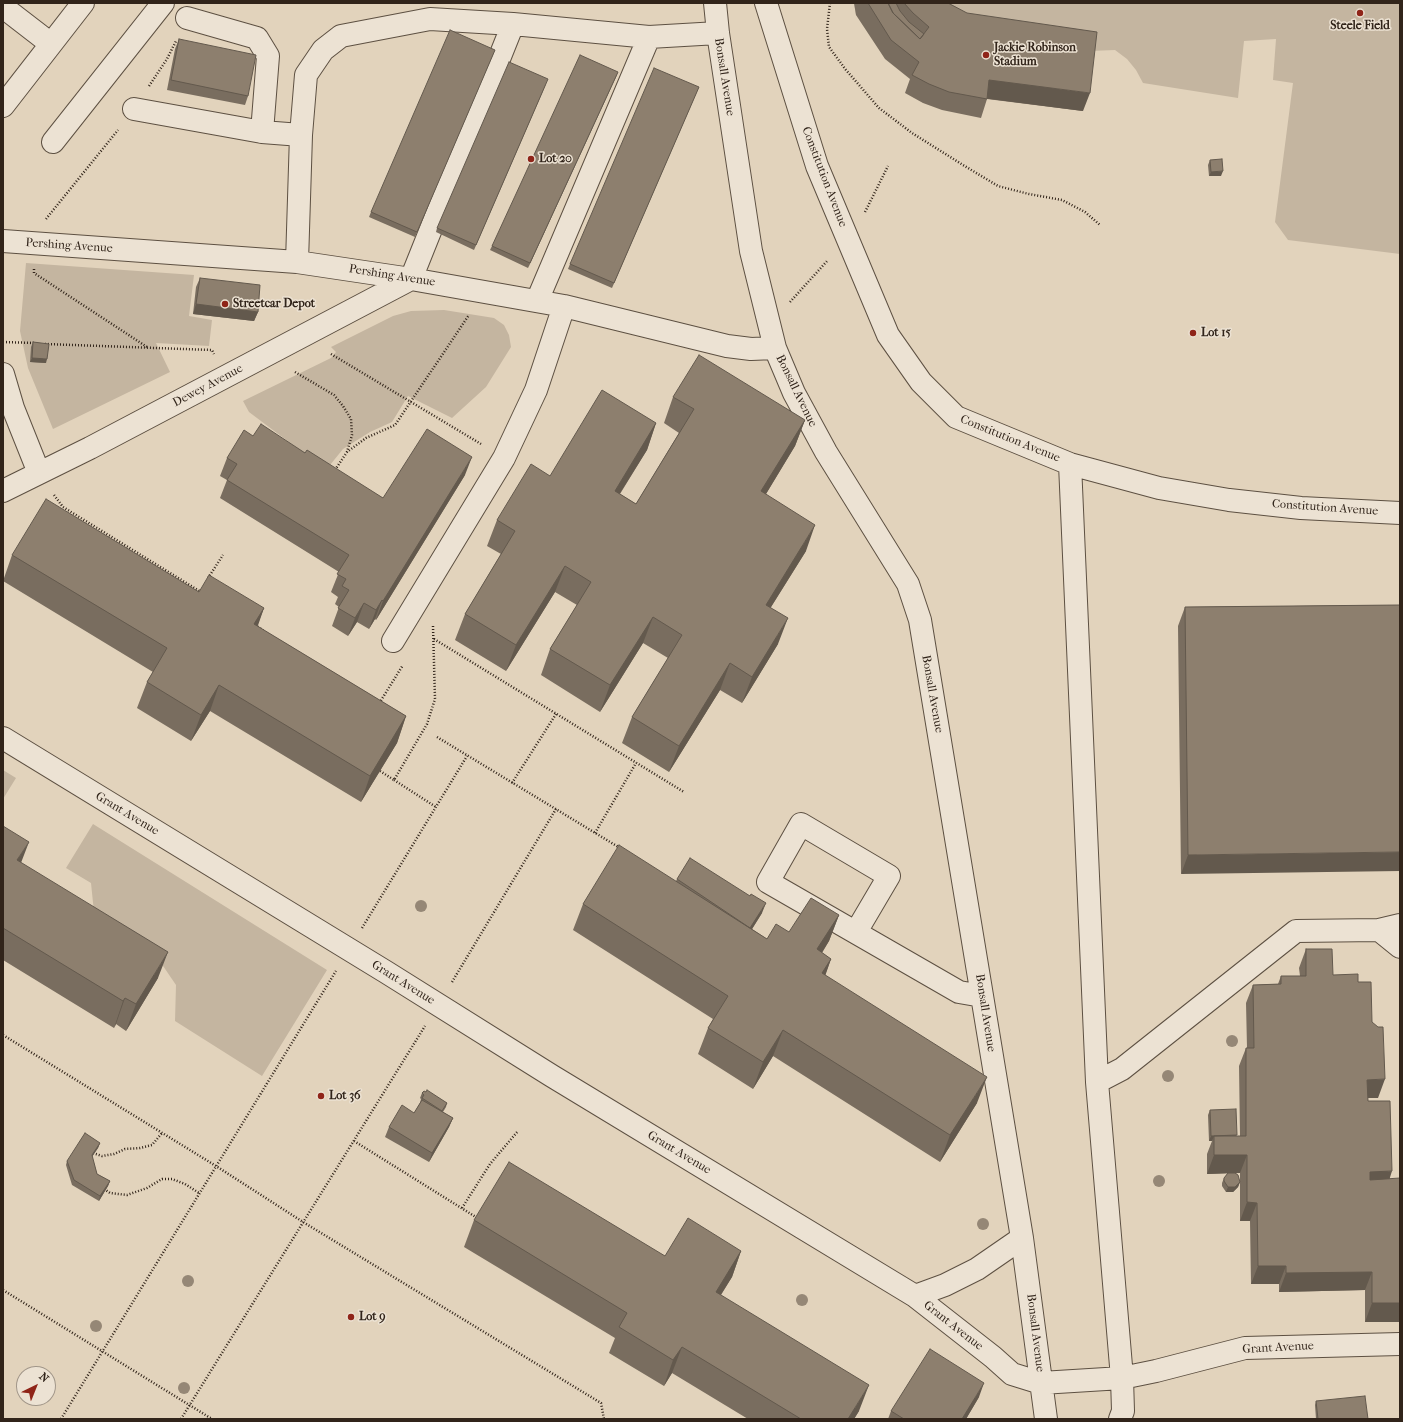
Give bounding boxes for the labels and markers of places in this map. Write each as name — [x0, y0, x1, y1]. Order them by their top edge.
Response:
marker: Steele Field — [1355, 8, 1365, 18]
place label: Steele Field — [1330, 19, 1390, 33]
place label: Jackie Robinson Stadium — [994, 41, 1076, 69]
marker: Jackie Robinson Stadium — [981, 50, 991, 60]
place label: Lot 20 — [539, 152, 572, 166]
marker: Lot 20 — [526, 154, 536, 164]
place label: Streetcar Depot — [233, 297, 315, 311]
marker: Streetcar Depot — [220, 299, 230, 309]
place label: Lot 15 — [1201, 326, 1231, 340]
marker: Lot 15 — [1188, 328, 1198, 338]
place label: Lot 36 — [329, 1089, 361, 1103]
marker: Lot 36 — [316, 1091, 326, 1101]
place label: Lot 9 — [359, 1310, 385, 1324]
marker: Lot 9 — [346, 1312, 356, 1322]

